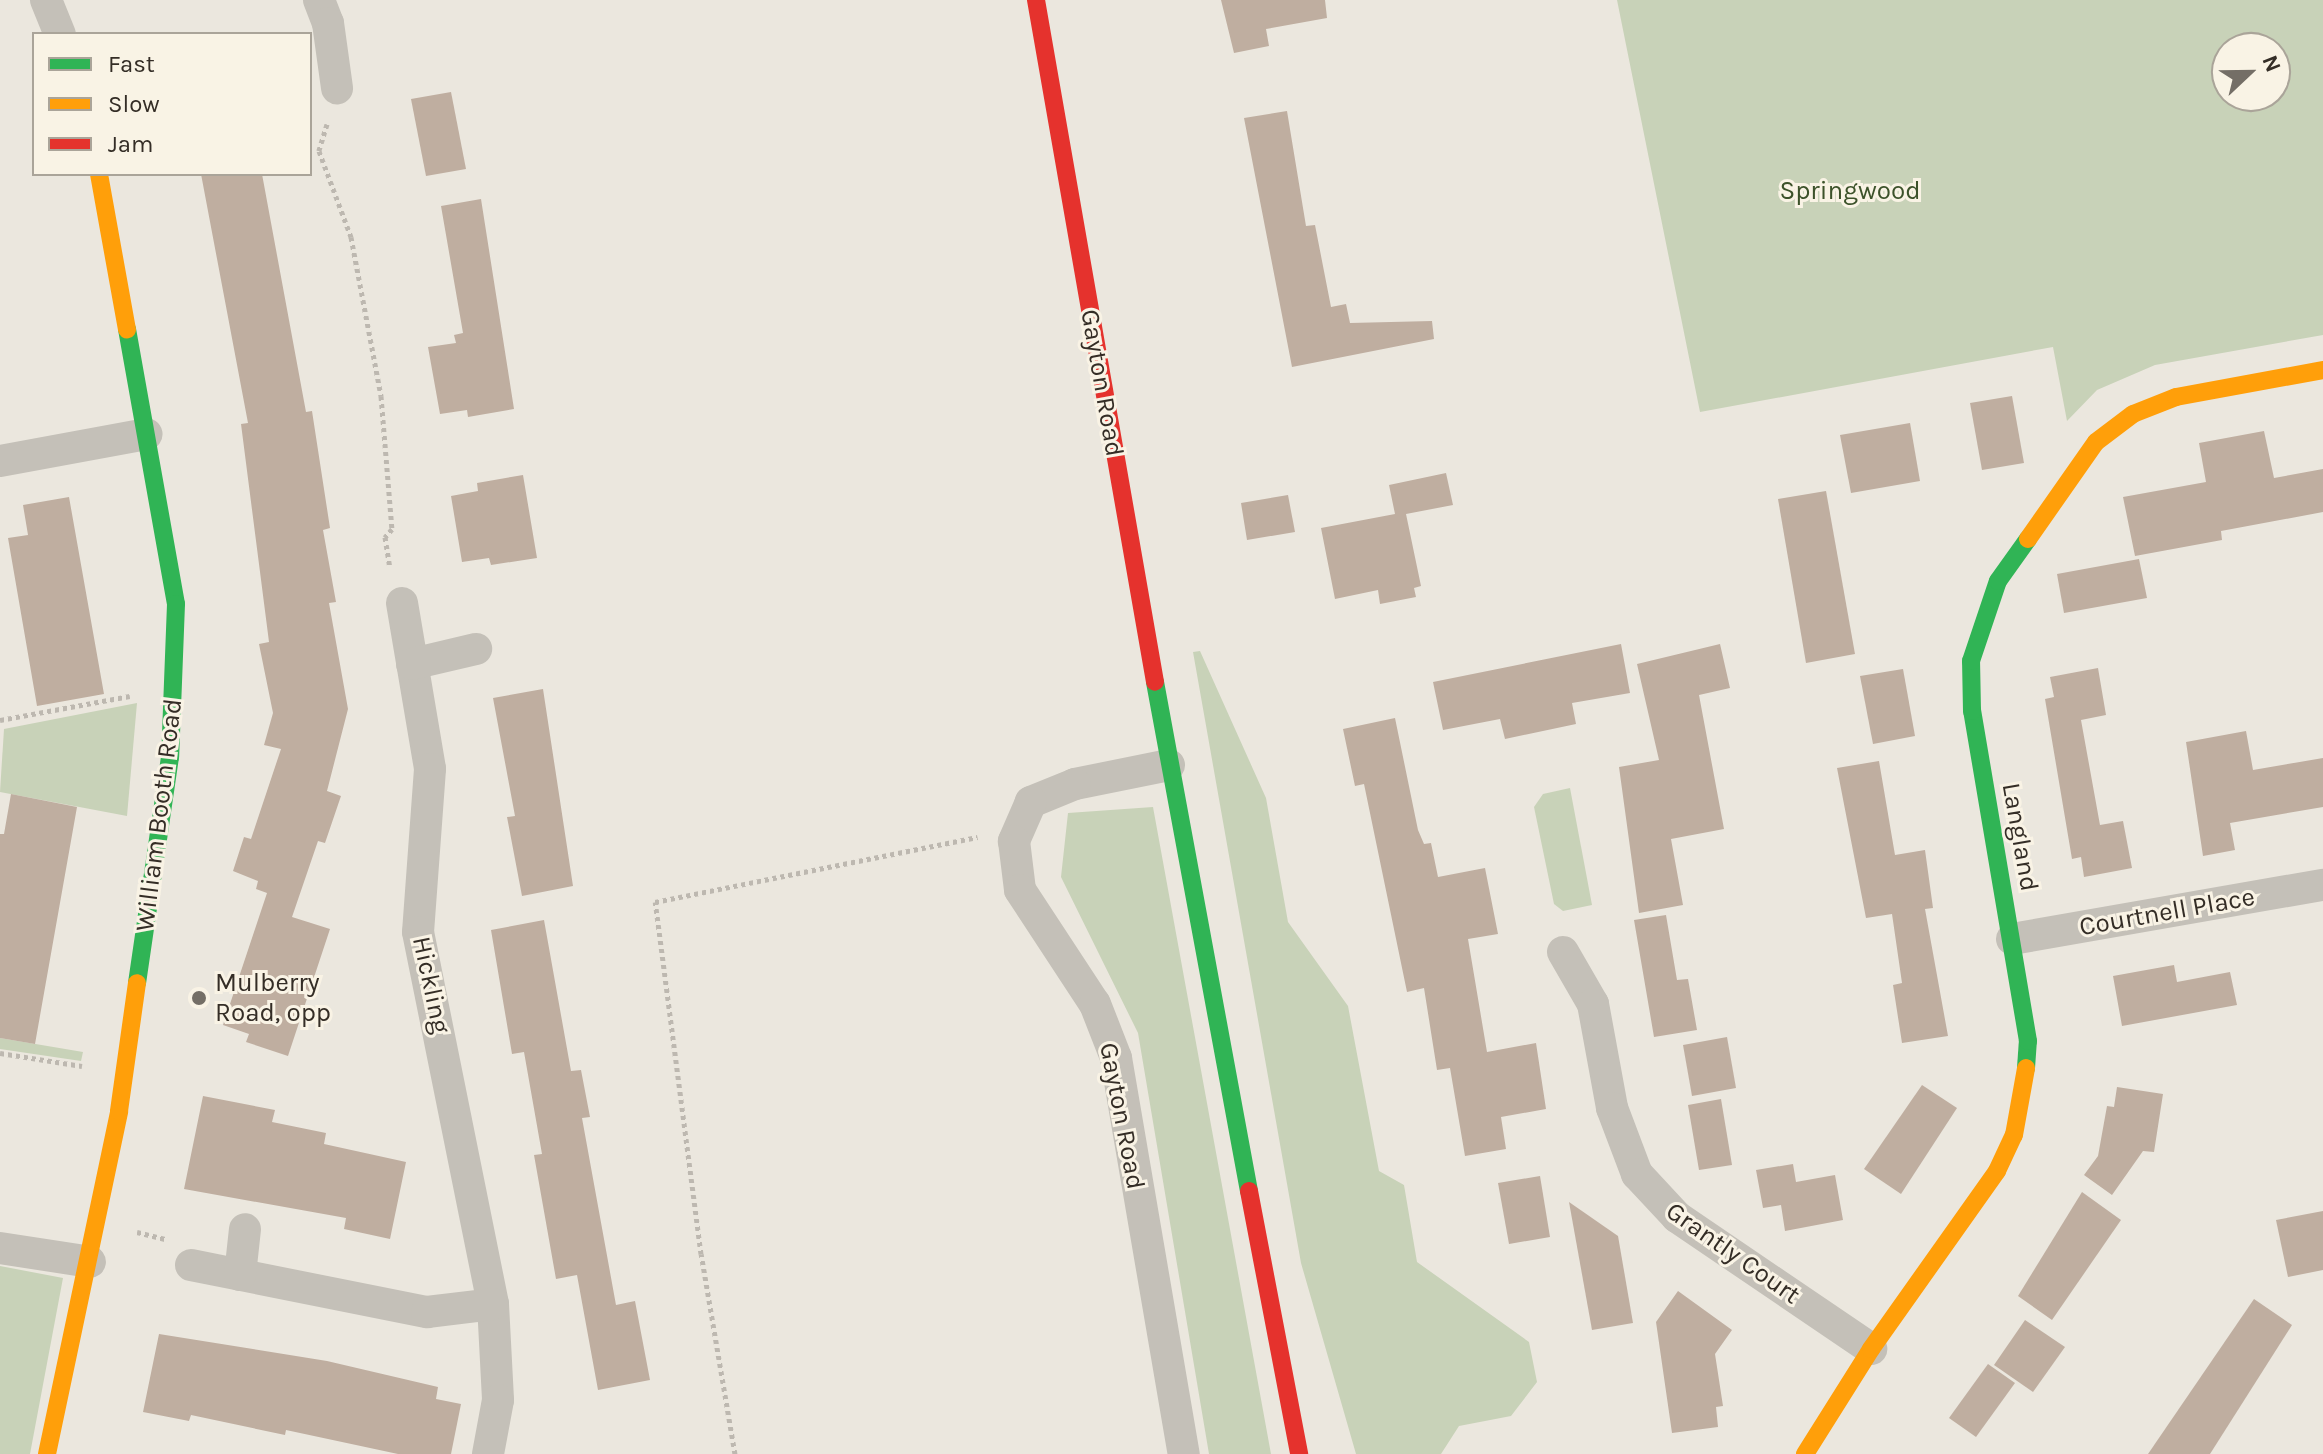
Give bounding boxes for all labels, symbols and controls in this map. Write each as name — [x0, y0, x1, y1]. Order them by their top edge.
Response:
legend — [32, 32, 312, 176]
north arrow — [2211, 32, 2291, 112]
text: Fast — [108, 50, 155, 78]
text: N — [2256, 52, 2286, 76]
text: Slow — [108, 90, 160, 118]
text: Jam — [108, 130, 153, 158]
park label: Springwood — [1779, 175, 1921, 207]
street label: Gayton Road — [1074, 307, 1130, 459]
street label: William Booth Road — [129, 697, 189, 933]
street label: Langland — [1995, 780, 2045, 894]
street label: Courtnell Place — [2077, 881, 2257, 943]
street label: Hickling — [405, 934, 457, 1036]
place label: Mulberry Road, opp — [215, 967, 331, 1028]
marker: Mulberry Road, opp — [190, 989, 208, 1007]
street label: Gayton Road — [1092, 1040, 1152, 1192]
street label: Grantly Court — [1660, 1195, 1806, 1311]

